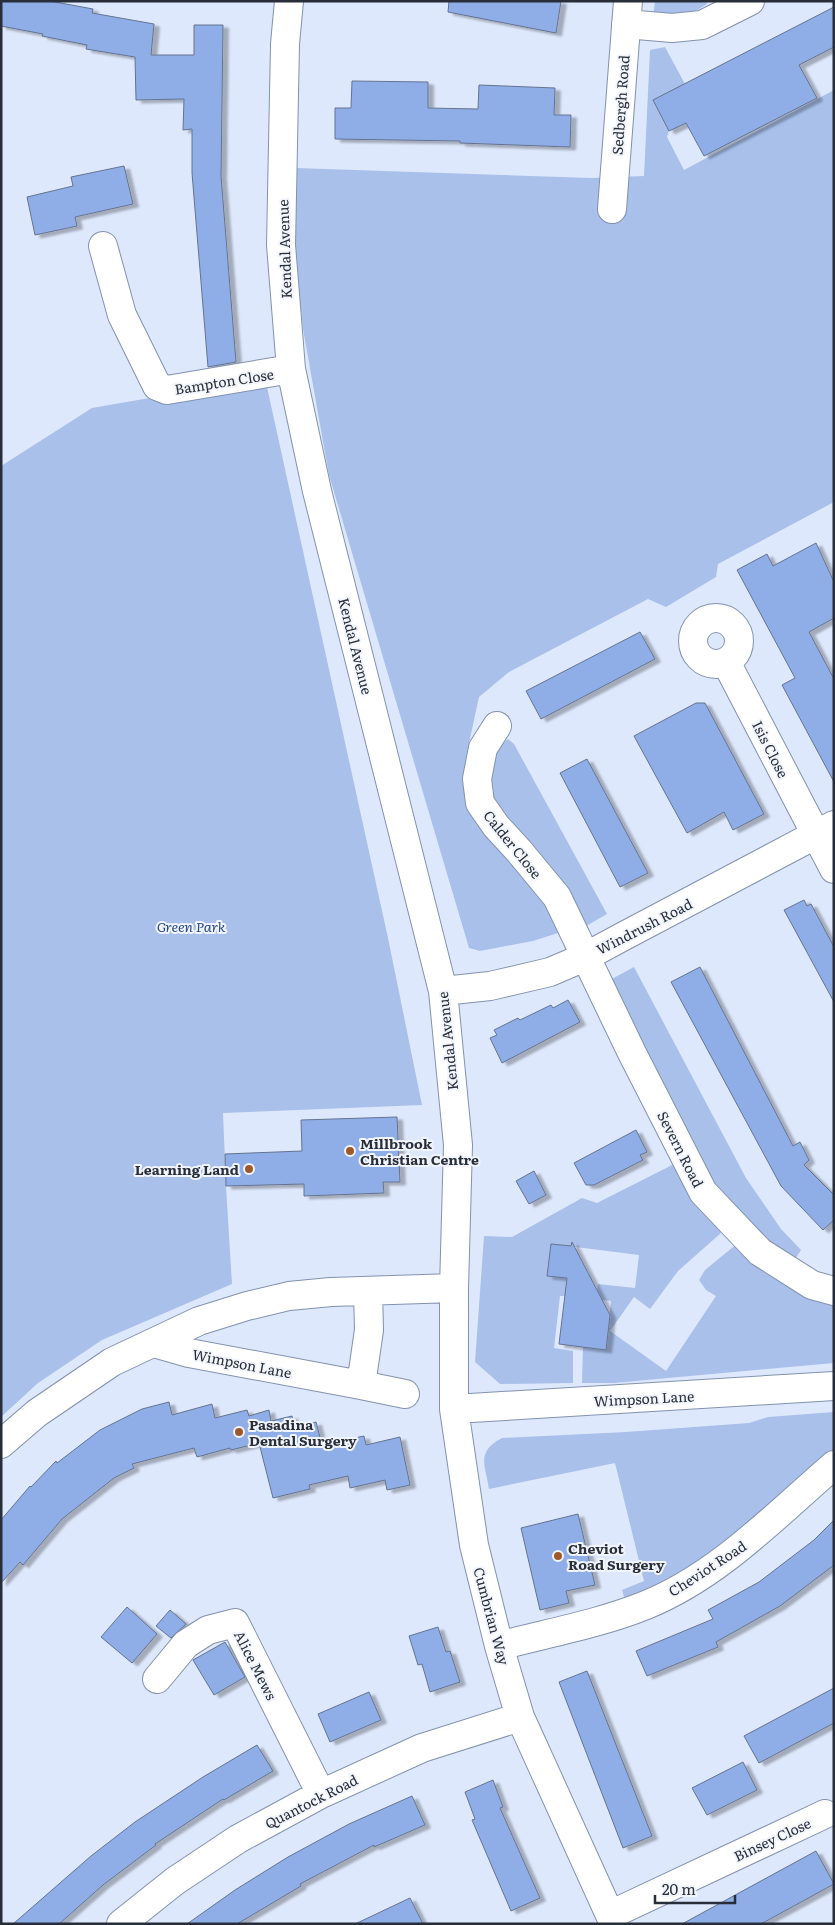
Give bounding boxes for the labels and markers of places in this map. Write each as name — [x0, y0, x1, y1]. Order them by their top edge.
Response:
place label: Millbrook Christian Centre — [360, 1133, 479, 1169]
marker: Millbrook Christian Centre — [344, 1145, 356, 1157]
place label: Learning Land — [135, 1159, 239, 1179]
marker: Learning Land — [243, 1163, 255, 1175]
place label: Pasadina Dental Surgery — [249, 1414, 357, 1450]
marker: Pasadina Dental Surgery — [233, 1426, 245, 1438]
place label: Cheviot Road Surgery — [568, 1538, 665, 1574]
marker: Cheviot Road Surgery — [552, 1550, 564, 1562]

